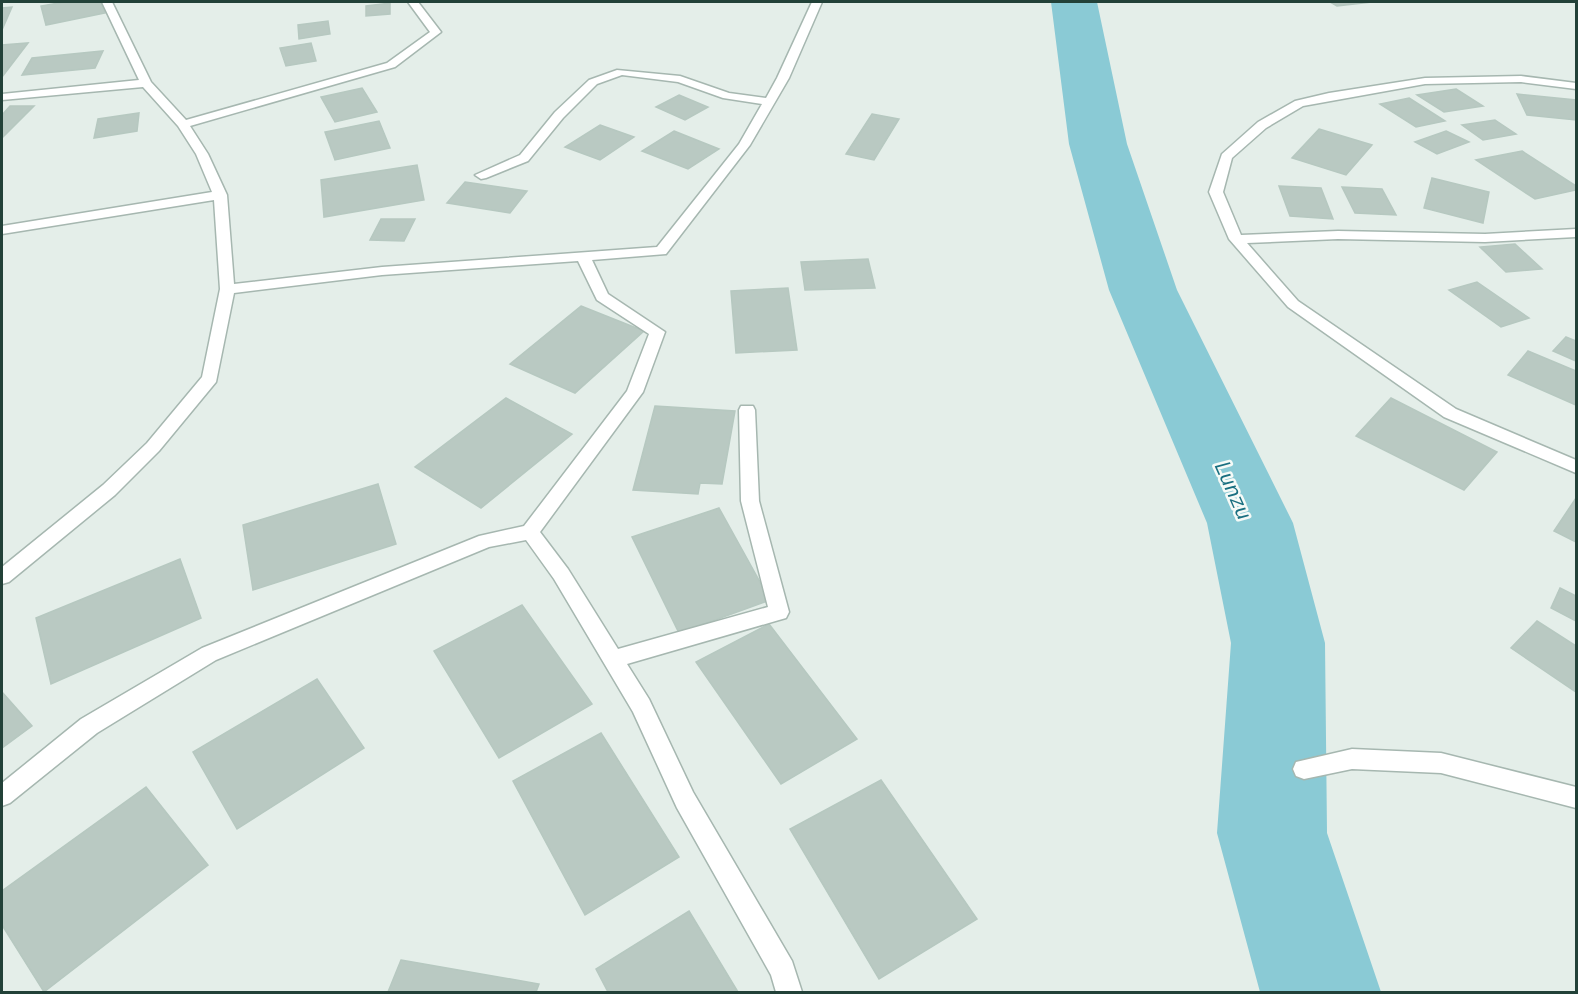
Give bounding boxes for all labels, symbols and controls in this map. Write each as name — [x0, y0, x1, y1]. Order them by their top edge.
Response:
water label: Lunzu — [1209, 456, 1259, 524]

